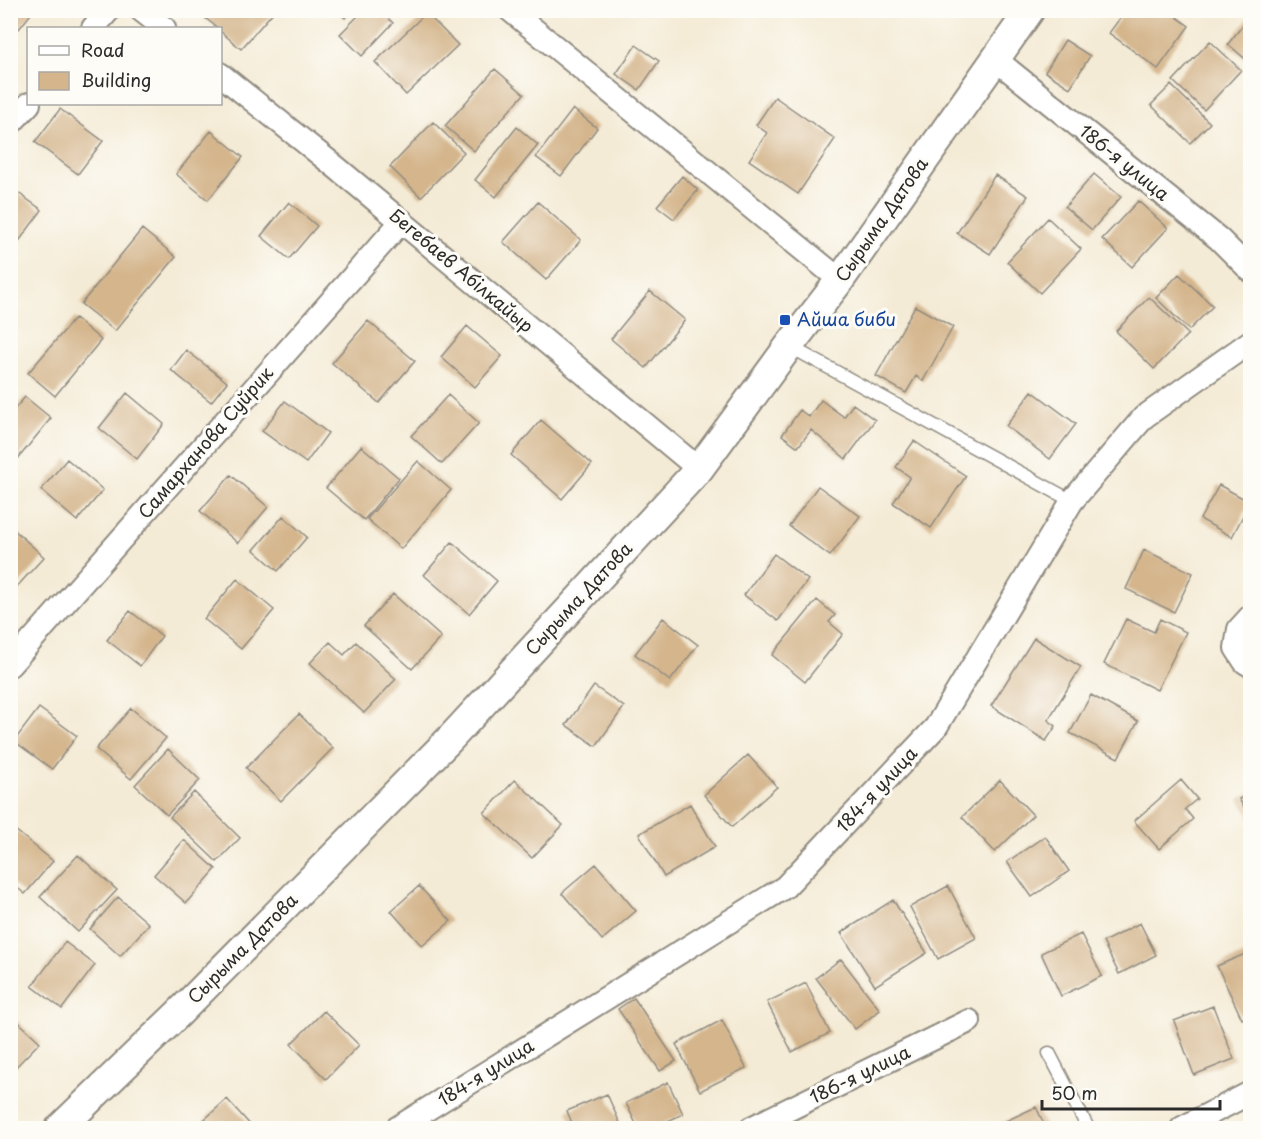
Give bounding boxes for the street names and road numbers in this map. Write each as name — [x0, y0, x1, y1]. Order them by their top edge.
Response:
street label: 186-я улица — [1074, 117, 1176, 207]
street label: Сырыма Датова — [828, 151, 934, 287]
street label: Бегебаев Абілкайыр — [384, 201, 540, 338]
street label: Самарханова Суйрик — [131, 360, 279, 524]
street label: Сырыма Датова — [518, 535, 638, 661]
street label: 184-я улица — [829, 739, 923, 838]
street label: Сырыма Датова — [181, 886, 304, 1009]
street label: 184-я улица — [432, 1031, 539, 1112]
street label: 186-я улица — [804, 1037, 915, 1110]

